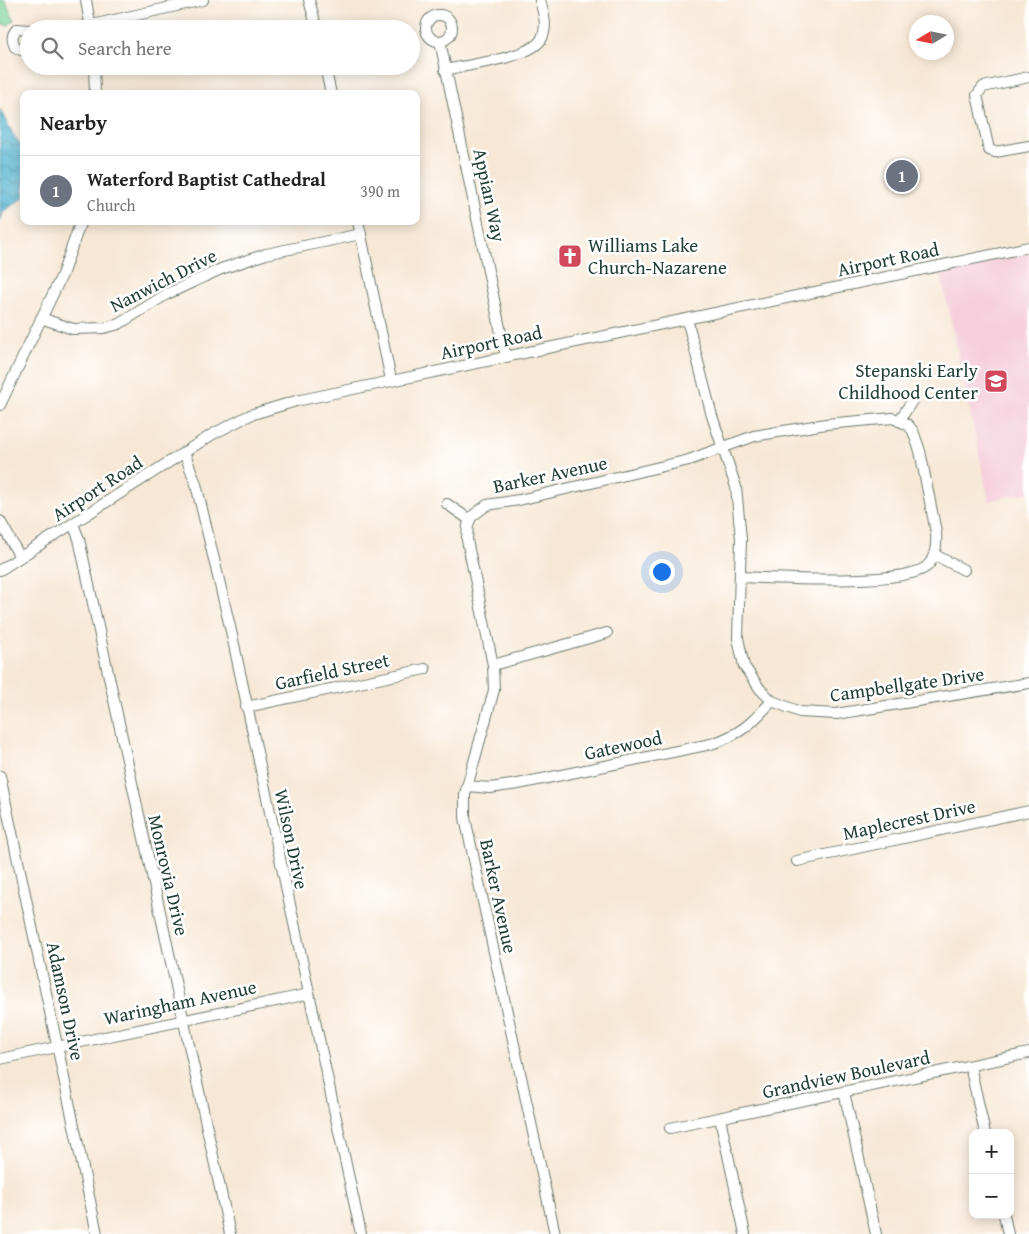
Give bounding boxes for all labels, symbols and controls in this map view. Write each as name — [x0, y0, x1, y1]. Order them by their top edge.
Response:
north arrow — [909, 15, 954, 60]
search box — [20, 20, 420, 75]
icon: search — [38, 34, 66, 62]
text: Search here — [78, 34, 172, 62]
text: Nearby — [40, 107, 107, 138]
street label: Appian Way — [466, 146, 514, 245]
pin: 1 — [886, 157, 918, 195]
text: Waterford Baptist Cathedral — [87, 165, 326, 193]
text: 1 — [52, 179, 60, 203]
text: 390 m — [360, 179, 400, 203]
text: Church — [87, 193, 136, 217]
place label: Williams Lake Church-Nazarene — [588, 231, 727, 281]
street label: Airport Road — [835, 234, 942, 283]
street label: Nanwich Drive — [105, 241, 221, 319]
church icon: Williams Lake Church-Nazarene — [557, 243, 583, 269]
street label: Airport Road — [438, 317, 545, 366]
place label: Stepanski Early Childhood Center — [838, 356, 979, 406]
school or university icon: Stepanski Early Childhood Center — [983, 368, 1009, 394]
street label: Airport Road — [46, 448, 149, 528]
street label: Barker Avenue — [490, 448, 610, 500]
your location — [649, 559, 675, 585]
street label: Garfield Street — [272, 645, 392, 697]
street label: Campbellgate Drive — [828, 659, 986, 709]
street label: Gatewood — [582, 723, 665, 767]
street label: Wilson Drive — [268, 786, 316, 892]
street label: Maplecrest Drive — [840, 791, 978, 847]
street label: Monrovia Drive — [141, 812, 197, 938]
street label: Barker Avenue — [473, 836, 525, 956]
street label: Adamson Drive — [40, 939, 92, 1063]
street label: Waringham Avenue — [101, 972, 259, 1032]
street label: Grandview Boulevard — [760, 1042, 933, 1105]
map controls — [969, 1129, 1014, 1219]
button: + — [969, 1129, 1014, 1174]
button: − — [969, 1174, 1014, 1219]

